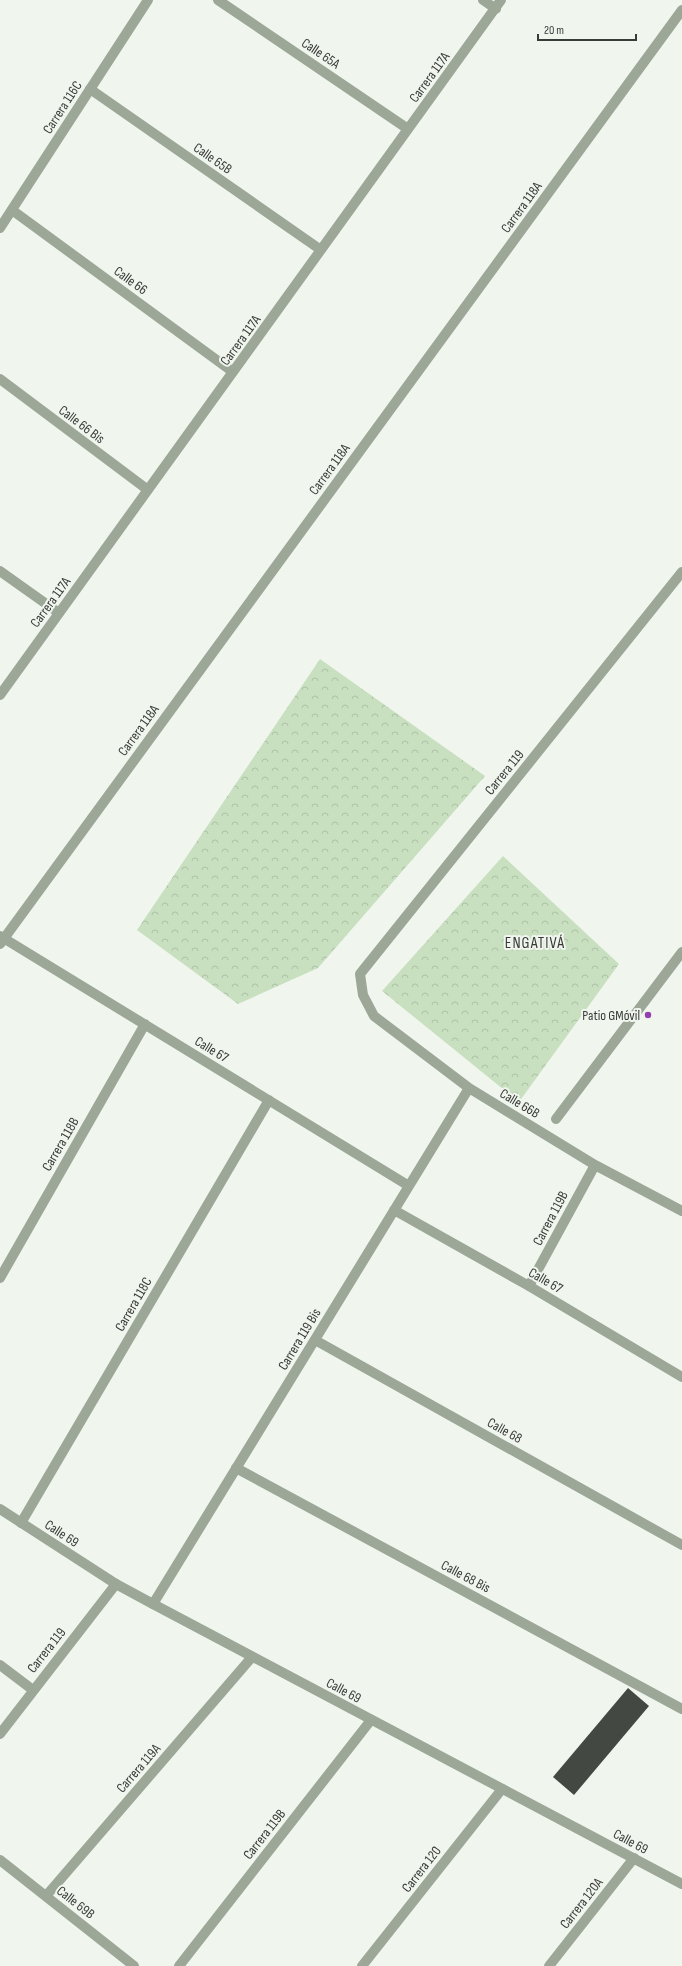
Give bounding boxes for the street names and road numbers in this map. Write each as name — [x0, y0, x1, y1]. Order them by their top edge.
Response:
street label: Calle 65A — [298, 34, 344, 73]
street label: Carrera 117A — [406, 48, 454, 106]
street label: Carrera 116C — [39, 78, 86, 137]
street label: Calle 65B — [190, 139, 235, 178]
street label: Carrera 118A — [497, 178, 546, 236]
street label: Calle 66 — [111, 263, 151, 298]
street label: Carrera 117A — [217, 311, 265, 369]
street label: Calle 66 Bis — [55, 402, 108, 447]
street label: Carrera 118A — [305, 440, 354, 498]
street label: Carrera 117A — [27, 573, 75, 631]
street label: Carrera 118A — [114, 701, 163, 759]
street label: Carrera 119 — [481, 746, 528, 798]
street label: Calle 67 — [192, 1033, 232, 1066]
street label: Calle 66B — [497, 1085, 543, 1122]
street label: Carrera 118B — [38, 1114, 83, 1174]
street label: Carrera 119B — [529, 1188, 572, 1248]
street label: Calle 67 — [526, 1264, 566, 1297]
street label: Carrera 118C — [111, 1274, 156, 1334]
street label: Carrera 119 Bis — [274, 1305, 324, 1373]
street label: Calle 68 — [484, 1414, 525, 1447]
street label: Calle 69 — [41, 1516, 82, 1551]
street label: Calle 68 Bis — [438, 1556, 493, 1596]
street label: Carrera 119 — [23, 1624, 69, 1676]
street label: Calle 69 — [323, 1674, 364, 1707]
street label: Carrera 119A — [113, 1740, 165, 1796]
street label: Carrera 119B — [240, 1806, 289, 1863]
street label: Calle 69 — [610, 1825, 651, 1858]
street label: Carrera 120 — [398, 1843, 445, 1896]
street label: Carrera 120A — [556, 1874, 607, 1932]
street label: Calle 69B — [53, 1882, 98, 1922]

